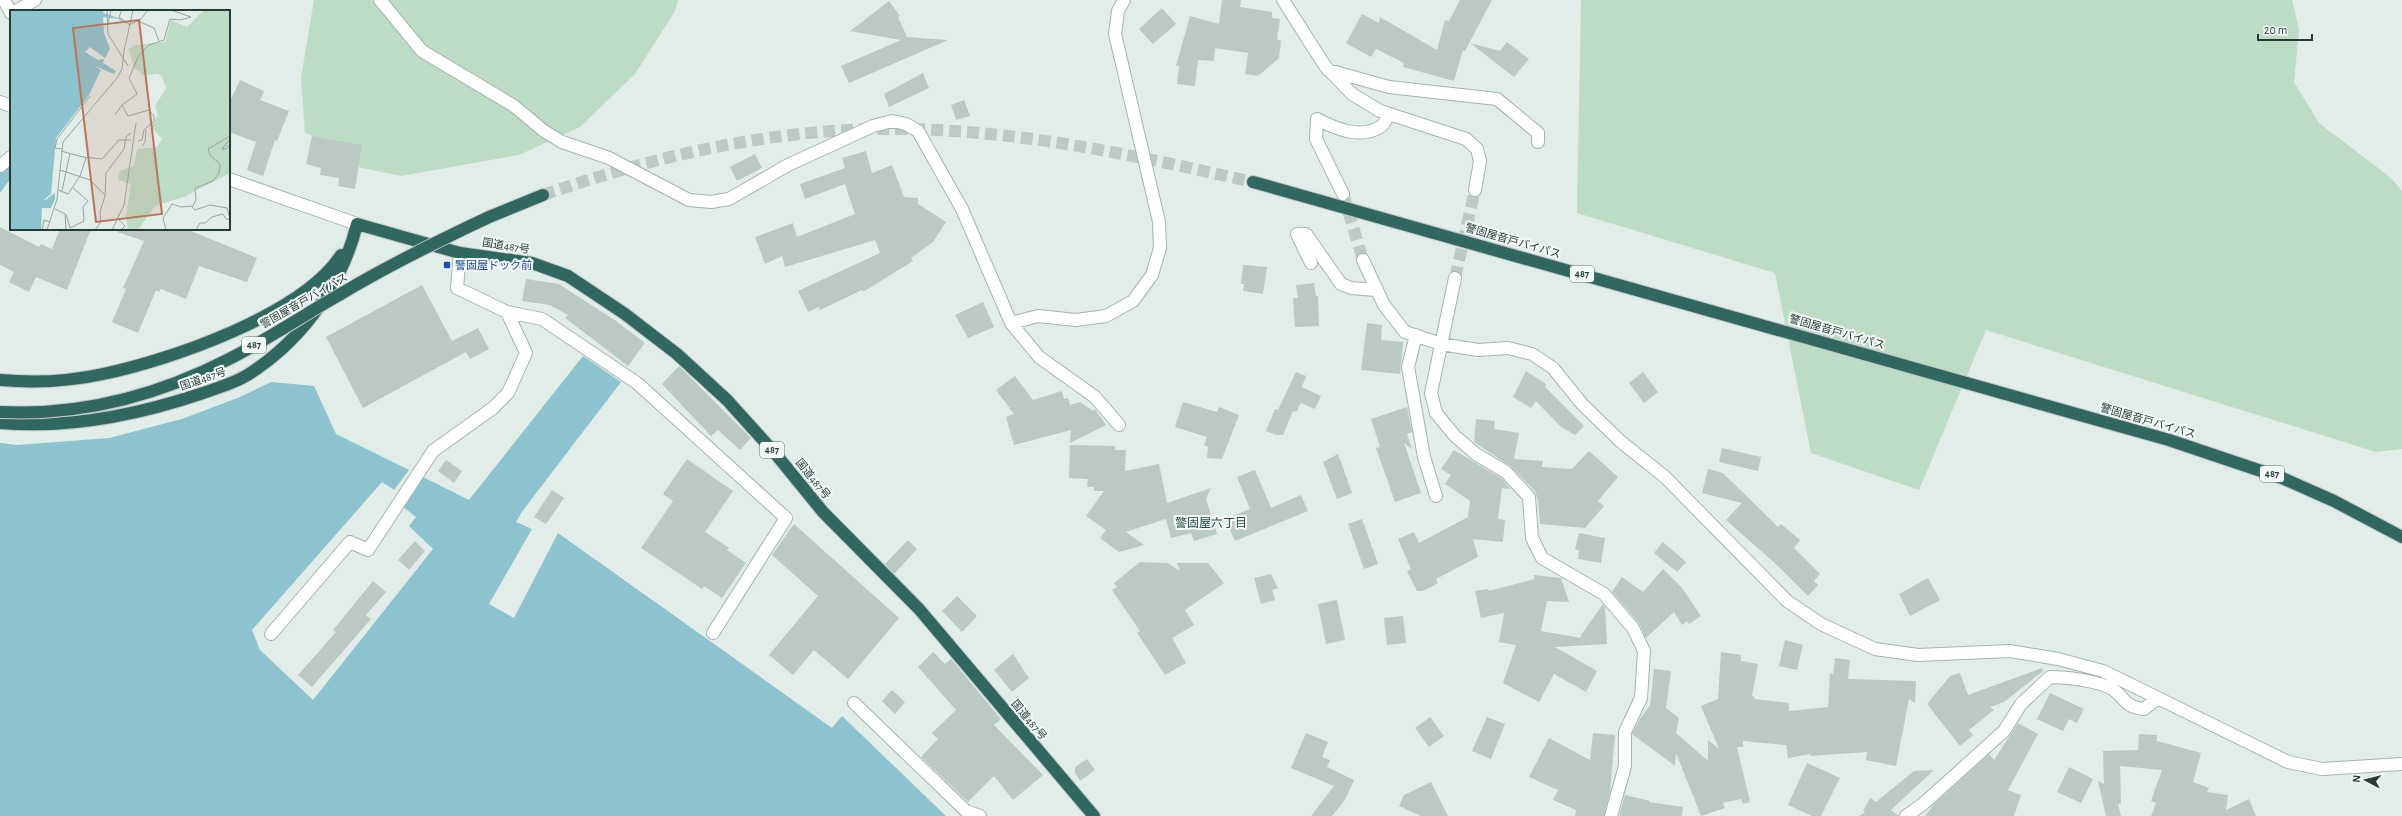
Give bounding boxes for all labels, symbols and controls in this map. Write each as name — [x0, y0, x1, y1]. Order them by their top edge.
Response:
inset map — [10, 10, 230, 230]
scale bar — [2258, 16, 2312, 42]
text: 20 m — [2264, 24, 2287, 36]
street label: 警固屋音戸バイパス — [1464, 221, 1562, 260]
street label: 国道487号 — [481, 236, 531, 255]
place label: 警固屋ドック前 — [455, 259, 532, 271]
marker: 警固屋ドック前 — [442, 260, 452, 270]
road number: 487 — [1570, 266, 1594, 282]
street label: 警固屋音戸バイパス — [258, 271, 350, 330]
street label: 警固屋音戸バイパス — [1788, 312, 1886, 351]
road number: 487 — [242, 337, 266, 353]
street label: 国道487号 — [178, 365, 228, 392]
street label: 警固屋音戸バイパス — [2099, 401, 2197, 440]
road number: 487 — [760, 442, 784, 458]
street label: 国道487号 — [794, 456, 833, 501]
road number: 487 — [2260, 466, 2284, 482]
district label: 警固屋六丁目 — [1175, 516, 1247, 529]
street label: 国道487号 — [1009, 697, 1049, 742]
north arrow — [2346, 760, 2386, 800]
text: N — [2351, 774, 2362, 783]

